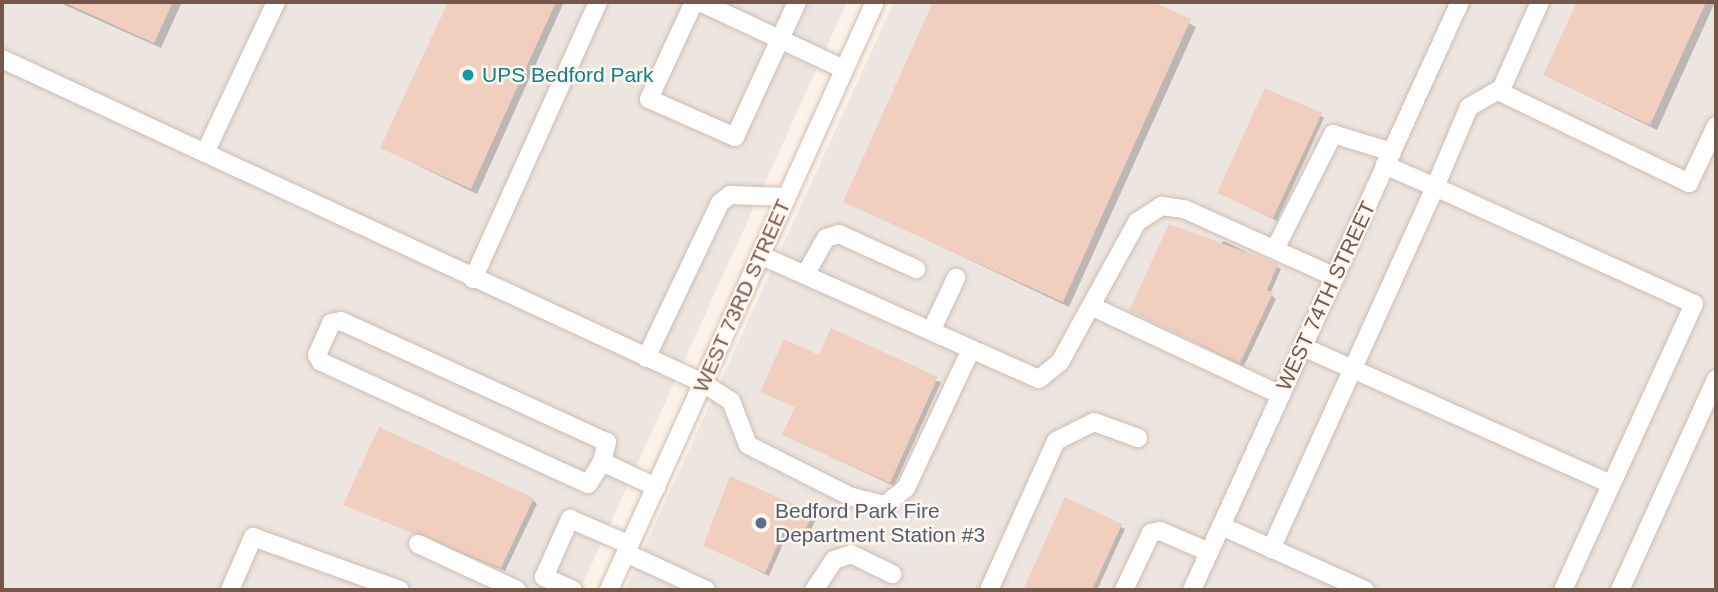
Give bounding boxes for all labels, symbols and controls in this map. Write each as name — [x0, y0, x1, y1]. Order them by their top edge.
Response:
place label: UPS Bedford Park — [482, 62, 654, 88]
marker: UPS Bedford Park — [460, 67, 476, 83]
street label: WEST 73RD STREET — [688, 195, 796, 397]
street label: WEST 74TH STREET — [1271, 197, 1381, 395]
place label: Bedford Park Fire Department Station #3 — [775, 498, 985, 548]
marker: Bedford Park Fire Department Station #3 — [753, 515, 769, 531]

